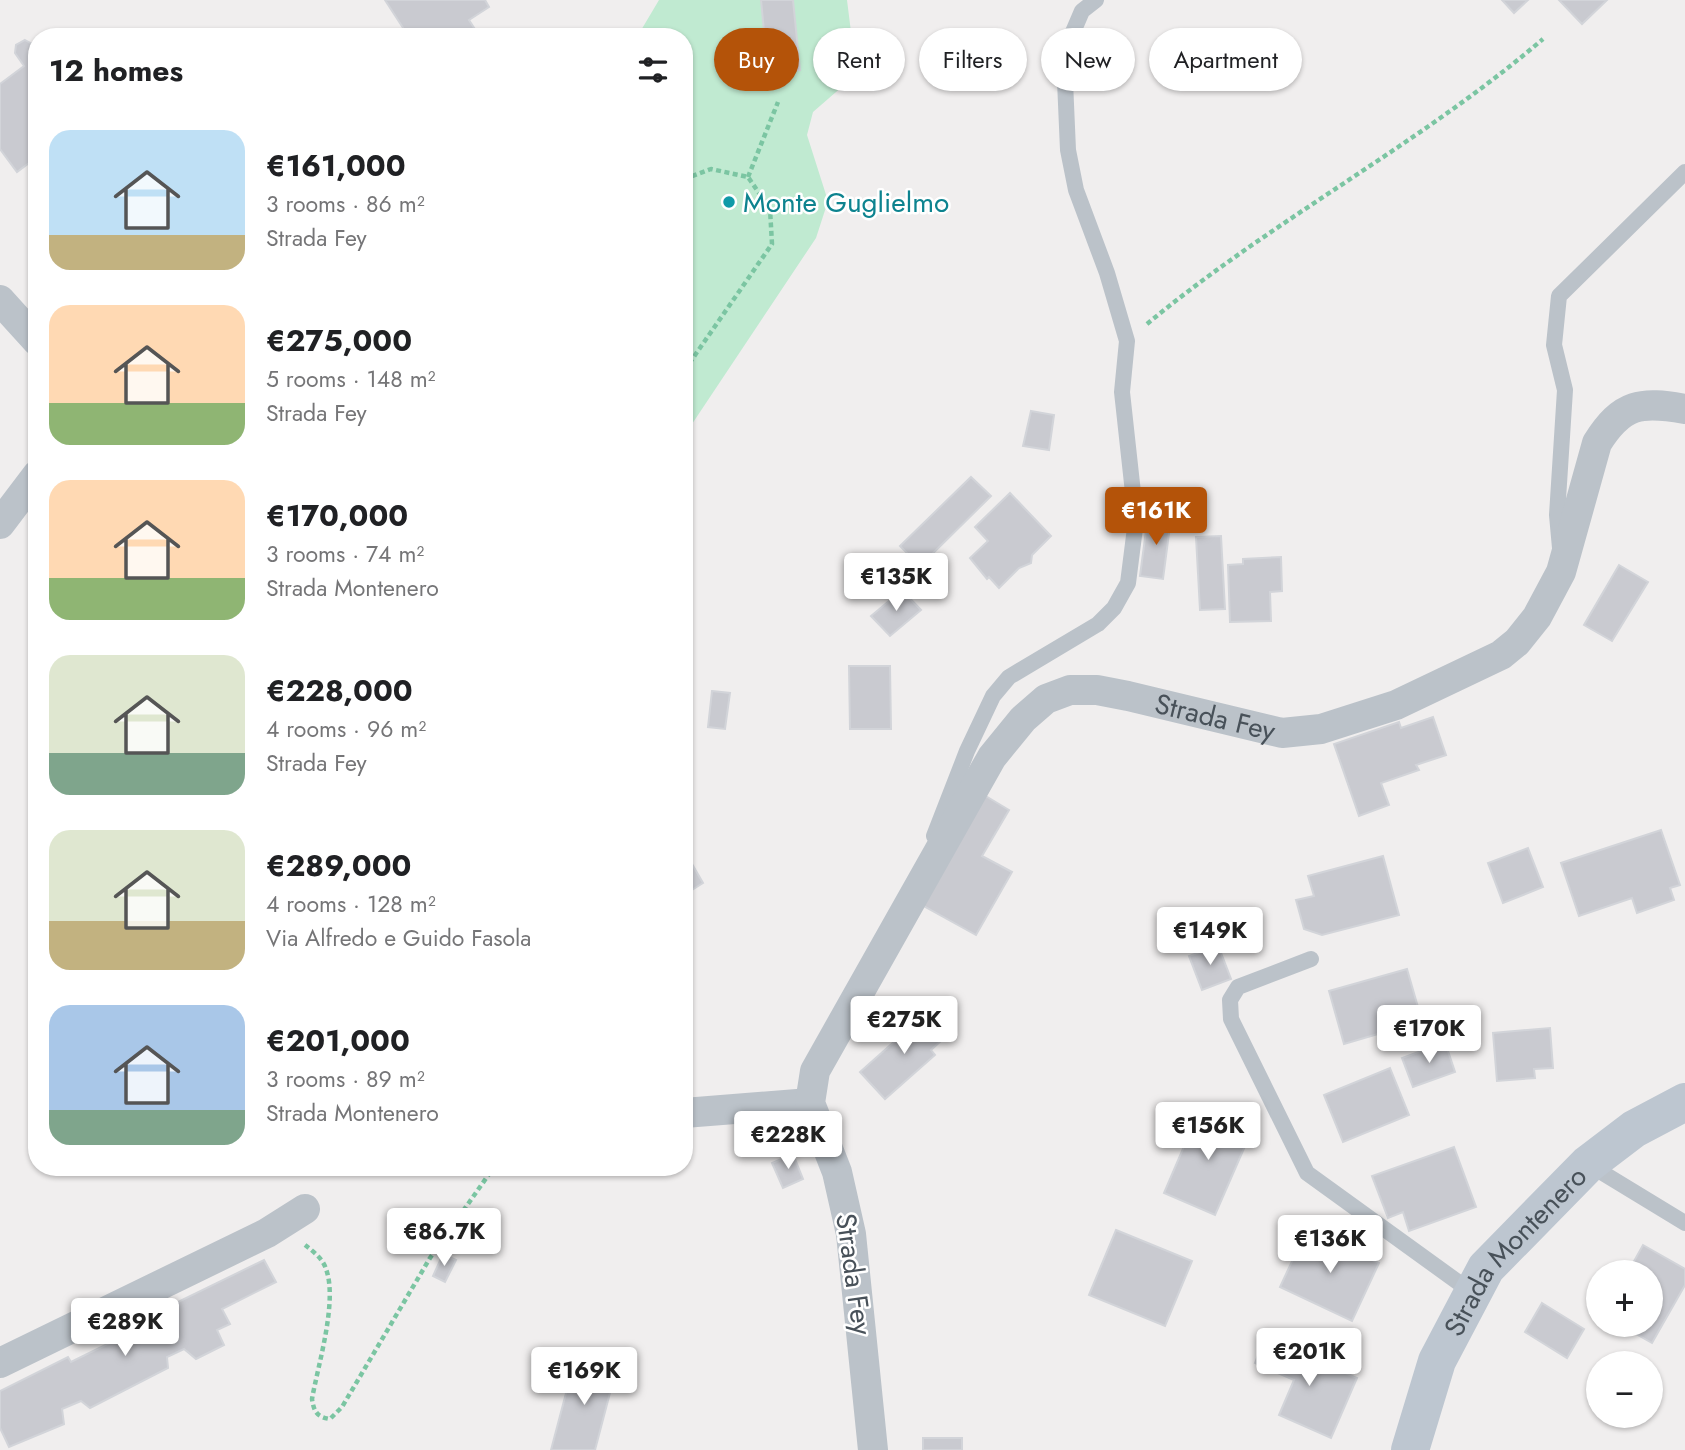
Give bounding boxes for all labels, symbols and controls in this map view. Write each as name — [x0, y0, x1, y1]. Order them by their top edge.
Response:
chip: Buy — [714, 28, 799, 91]
chip: Rent — [813, 28, 905, 91]
chip: Filters — [919, 28, 1027, 91]
chip: New — [1041, 28, 1135, 91]
chip: Apartment — [1149, 28, 1302, 91]
text: 12 homes — [49, 49, 183, 92]
icon: filters — [634, 51, 672, 89]
text: €161,000 — [266, 144, 406, 187]
icon: home — [105, 158, 189, 242]
place label: Monte Guglielmo — [743, 182, 949, 223]
text: 3 rooms · 86 m² — [266, 187, 425, 221]
marker: Monte Guglielmo — [721, 194, 737, 210]
text: Strada Fey — [266, 221, 367, 255]
text: €275,000 — [266, 319, 412, 362]
icon: home — [105, 333, 189, 417]
text: 5 rooms · 148 m² — [266, 362, 436, 396]
text: Strada Fey — [266, 396, 367, 430]
pin: €161K — [1107, 488, 1205, 547]
text: €161K — [1121, 493, 1191, 527]
text: €170,000 — [266, 494, 408, 537]
icon: home — [105, 508, 189, 592]
text: 3 rooms · 74 m² — [266, 537, 424, 571]
pin: €135K — [847, 554, 945, 613]
text: €135K — [860, 559, 932, 593]
text: Strada Montenero — [266, 571, 439, 605]
text: €228,000 — [266, 669, 413, 712]
icon: home — [105, 683, 189, 767]
street label: Strada Fey — [1151, 683, 1280, 751]
text: 4 rooms · 96 m² — [266, 712, 426, 746]
text: Strada Fey — [266, 746, 367, 780]
text: €289,000 — [266, 844, 411, 887]
icon: home — [105, 858, 189, 942]
text: 4 rooms · 128 m² — [266, 887, 436, 921]
pin: €149K — [1161, 908, 1259, 967]
text: €149K — [1173, 913, 1247, 947]
text: Via Alfredo e Guido Fasola — [266, 921, 531, 955]
pin: €275K — [855, 996, 953, 1056]
text: €275K — [867, 1002, 941, 1036]
pin: €170K — [1380, 1006, 1478, 1065]
text: €170K — [1393, 1011, 1465, 1045]
text: €201,000 — [266, 1019, 410, 1062]
icon: home — [105, 1033, 189, 1117]
text: 3 rooms · 89 m² — [266, 1062, 425, 1096]
text: Strada Montenero — [266, 1096, 439, 1130]
pin: €156K — [1159, 1102, 1257, 1162]
text: €156K — [1171, 1108, 1245, 1142]
pin: €228K — [739, 1112, 837, 1171]
text: €228K — [750, 1117, 826, 1151]
street label: Strada Montenero — [1433, 1156, 1596, 1343]
pin: €86.7K — [387, 1208, 501, 1268]
street label: Strada Fey — [825, 1211, 883, 1338]
text: €86.7K — [403, 1214, 485, 1248]
pin: €136K — [1281, 1216, 1379, 1275]
text: €136K — [1294, 1221, 1366, 1255]
map controls — [1586, 1260, 1663, 1428]
button: + — [1586, 1260, 1663, 1337]
pin: €289K — [76, 1298, 174, 1358]
text: €289K — [87, 1304, 163, 1338]
pin: €201K — [1260, 1328, 1358, 1388]
text: €201K — [1272, 1334, 1346, 1368]
pin: €169K — [535, 1348, 633, 1407]
button: − — [1586, 1351, 1663, 1428]
text: €169K — [547, 1353, 621, 1387]

